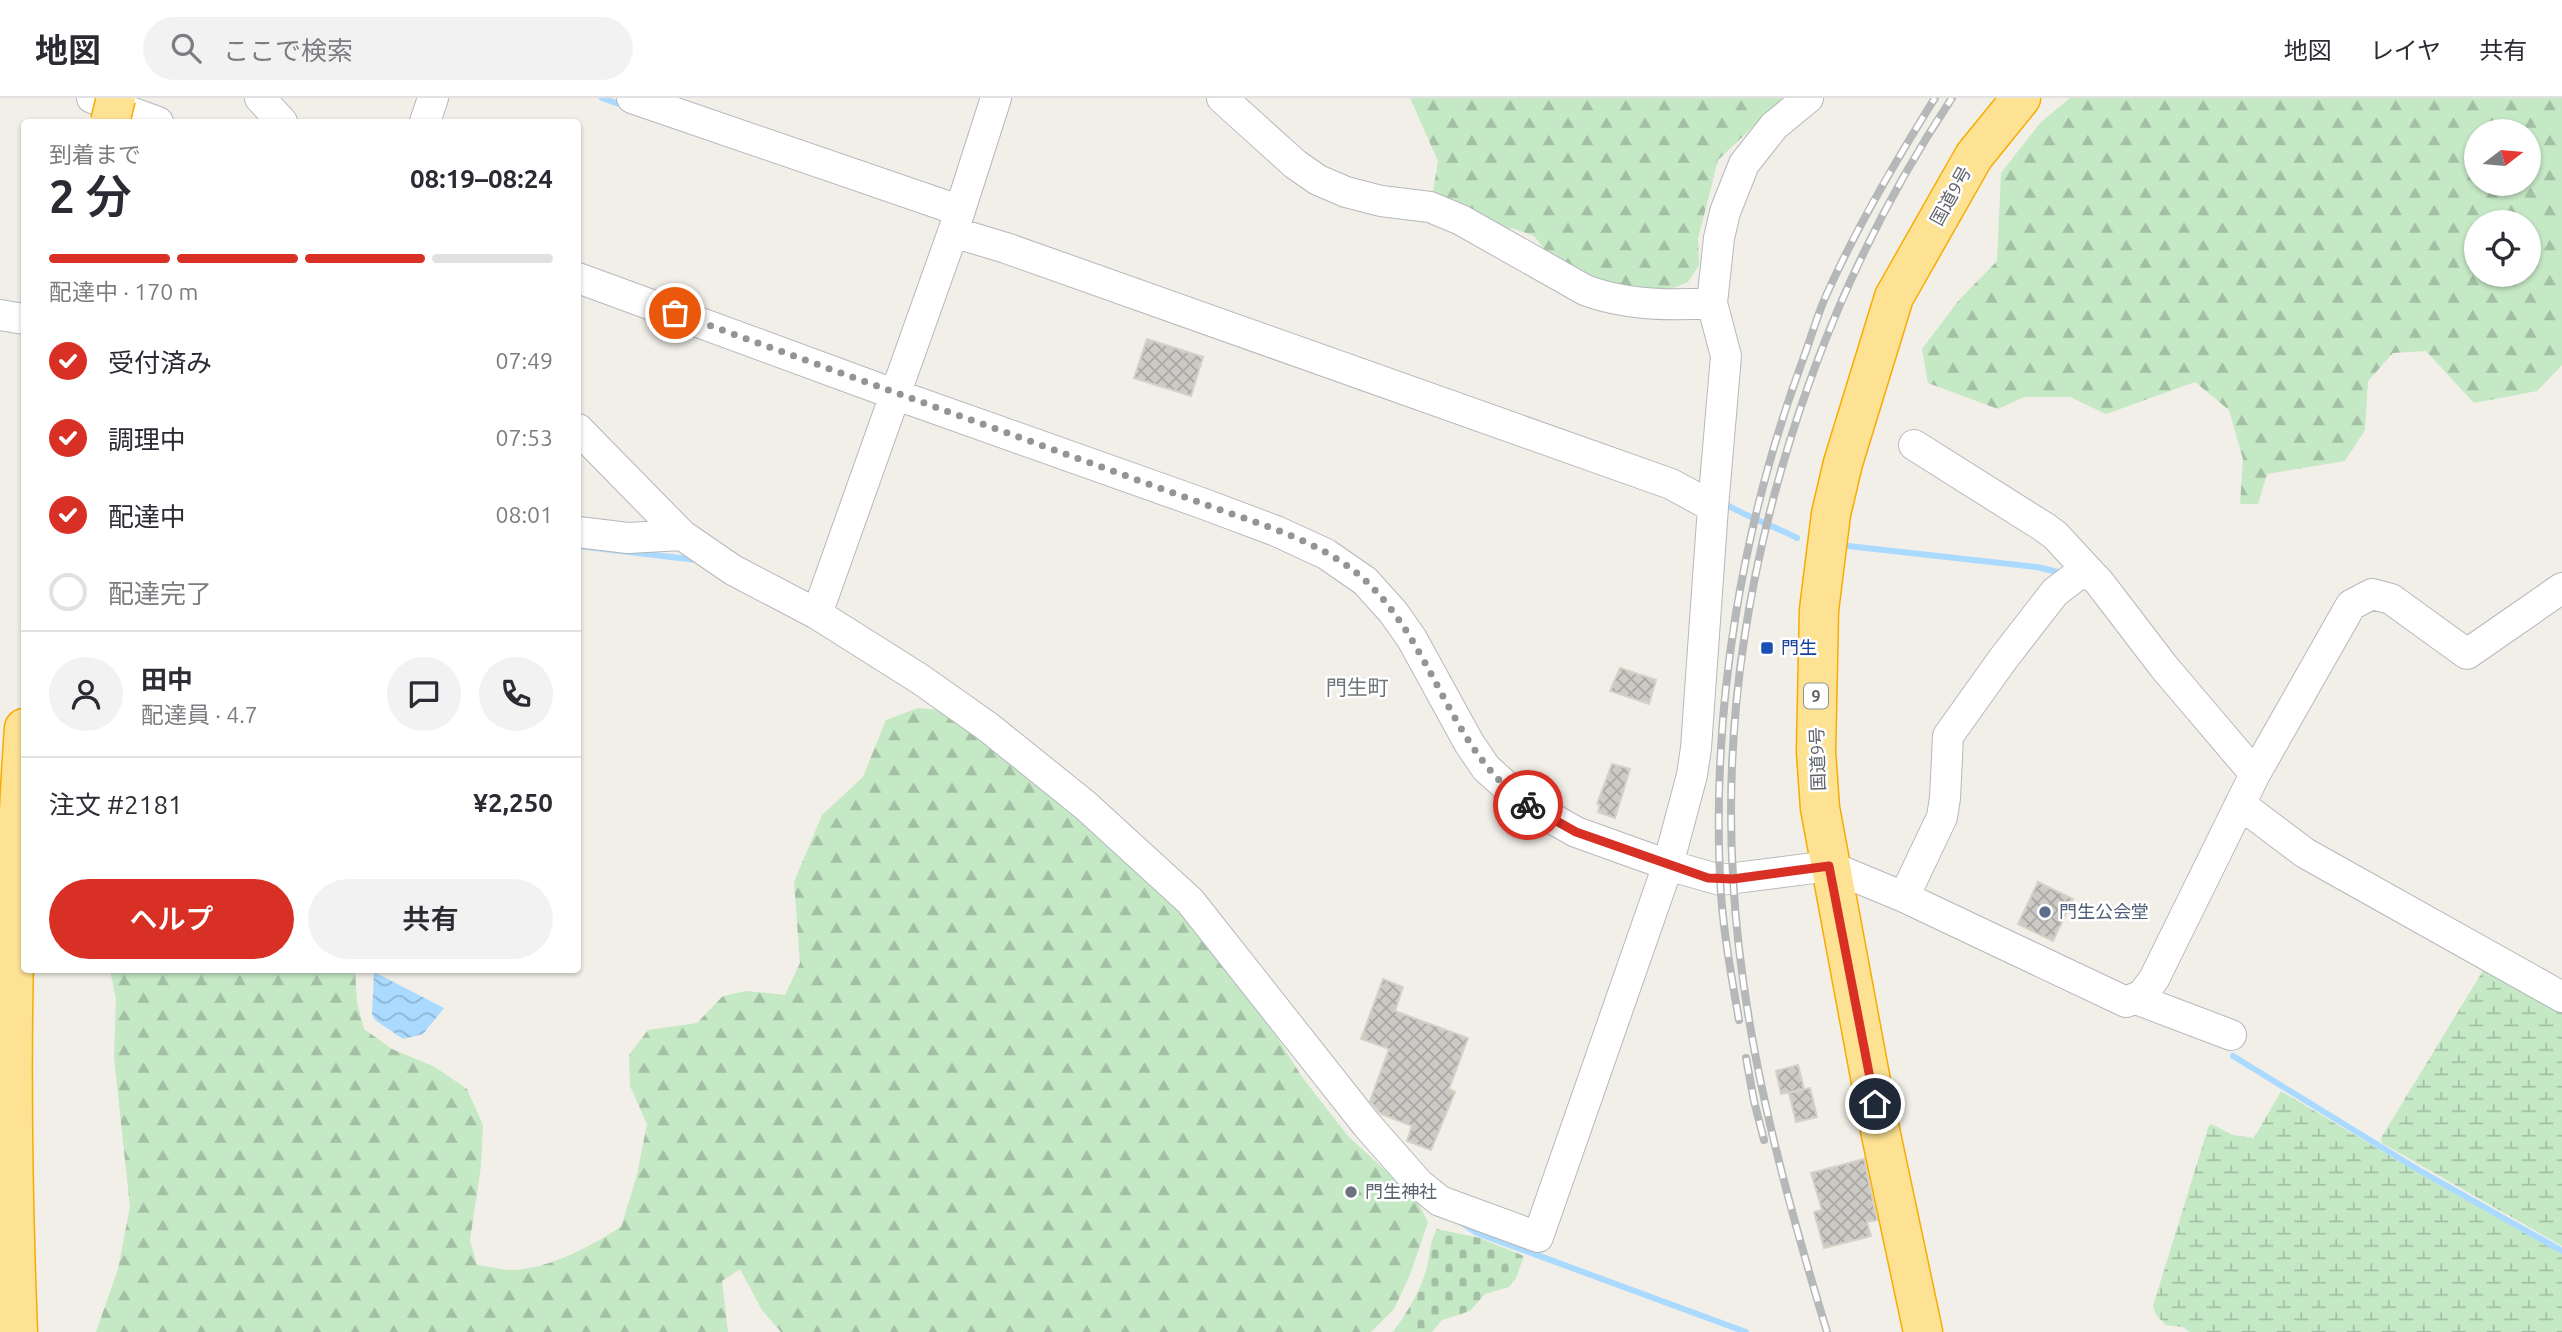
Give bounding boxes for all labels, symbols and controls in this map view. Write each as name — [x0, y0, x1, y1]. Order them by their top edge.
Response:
search box — [143, 17, 633, 80]
icon: search — [167, 29, 205, 67]
text: 地図 — [35, 31, 101, 68]
text: ここで検索 — [223, 36, 353, 65]
text: 地図 — [2284, 37, 2332, 64]
text: レイヤ — [2370, 37, 2441, 64]
text: 共有 — [2479, 37, 2527, 64]
north arrow — [2464, 119, 2541, 196]
map controls — [2464, 119, 2541, 287]
text: 到着まで — [49, 142, 141, 167]
street label: 国道9号 — [1926, 163, 1974, 228]
text: 08:19–08:24 — [410, 164, 553, 193]
text: 2 分 — [49, 170, 132, 222]
button: locate — [2464, 210, 2541, 287]
text: 配達中 · 170 m — [49, 279, 198, 304]
pin — [645, 283, 705, 343]
icon: bag — [656, 294, 694, 332]
icon: check — [49, 342, 87, 380]
text: 受付済み — [108, 348, 212, 377]
text: 07:49 — [495, 348, 553, 373]
icon: check — [49, 419, 87, 457]
text: 調理中 — [108, 425, 186, 454]
text: 07:53 — [495, 425, 553, 450]
icon: check — [49, 496, 87, 534]
text: 配達中 — [108, 502, 186, 531]
text: 08:01 — [495, 502, 553, 527]
text: 配達完了 — [108, 579, 212, 608]
place label: 門生 — [1781, 637, 1817, 657]
marker: 門生 — [1759, 640, 1775, 656]
button: person — [49, 657, 123, 731]
button: chat — [387, 657, 461, 731]
button: phone — [479, 657, 553, 731]
text: 田中 — [141, 665, 193, 694]
district label: 門生町 — [1326, 675, 1389, 699]
road number: 9 — [1804, 684, 1828, 708]
text: 配達員 · 4.7 — [141, 702, 258, 727]
street label: 国道9号 — [1806, 727, 1828, 791]
courier — [1493, 770, 1563, 840]
icon: bike — [1509, 786, 1547, 824]
text: ¥2,250 — [473, 788, 553, 817]
text: 注文 #2181 — [49, 790, 183, 819]
button: ヘルプ — [49, 879, 294, 959]
button: 共有 — [308, 879, 553, 959]
place label: 門生公会堂 — [2059, 901, 2149, 921]
marker: 門生公会堂 — [2037, 904, 2053, 920]
pin — [1845, 1074, 1905, 1134]
icon: home — [1856, 1085, 1894, 1123]
place label: 門生神社 — [1365, 1181, 1437, 1201]
marker: 門生神社 — [1343, 1184, 1359, 1200]

